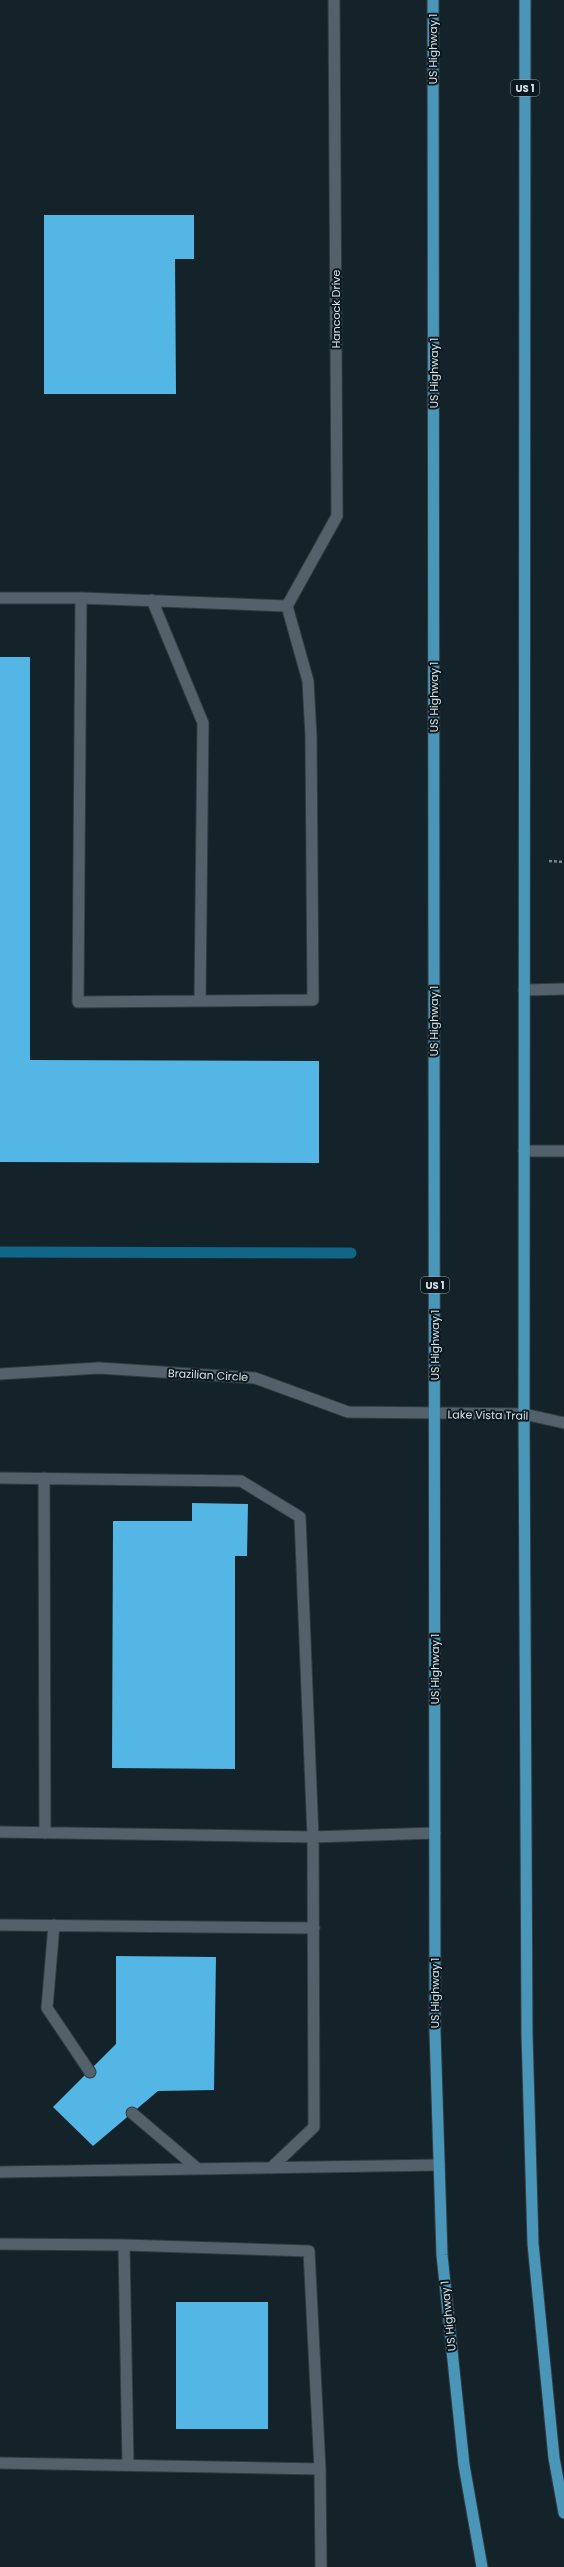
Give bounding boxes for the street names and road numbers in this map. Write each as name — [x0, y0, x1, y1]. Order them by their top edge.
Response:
street label: US Highway 1 — [425, 14, 441, 84]
road number: US 1 — [511, 80, 539, 96]
street label: Hancock Drive — [328, 269, 344, 348]
street label: US Highway 1 — [426, 338, 442, 408]
street label: US Highway 1 — [426, 662, 442, 732]
street label: US Highway 1 — [426, 986, 442, 1056]
road number: US 1 — [421, 1277, 449, 1293]
street label: US Highway 1 — [427, 1310, 443, 1380]
street label: Brazilian Circle — [167, 1365, 249, 1385]
street label: Lake Vista Trail — [447, 1406, 529, 1424]
street label: US Highway 1 — [427, 1634, 443, 1704]
street label: US Highway 1 — [427, 1958, 443, 2028]
street label: US Highway 1 — [436, 2280, 460, 2352]

